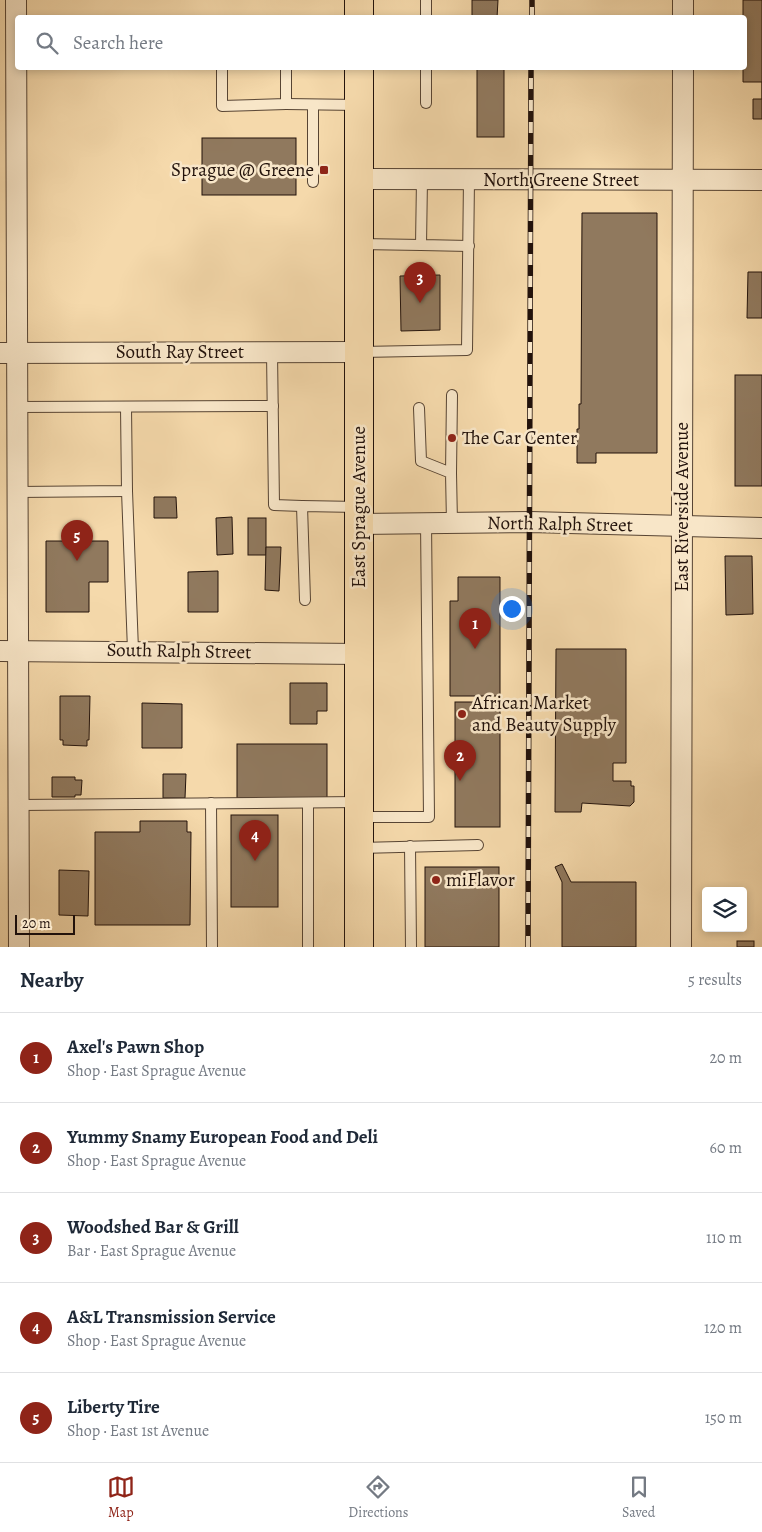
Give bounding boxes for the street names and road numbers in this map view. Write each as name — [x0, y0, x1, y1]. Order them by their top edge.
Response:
street label: North Greene Street — [483, 167, 639, 193]
street label: South Ray Street — [116, 339, 244, 365]
street label: East Riverside Avenue — [669, 422, 695, 592]
street label: East Sprague Avenue — [346, 426, 372, 588]
street label: North Ralph Street — [487, 510, 633, 538]
street label: South Ralph Street — [106, 637, 252, 665]

